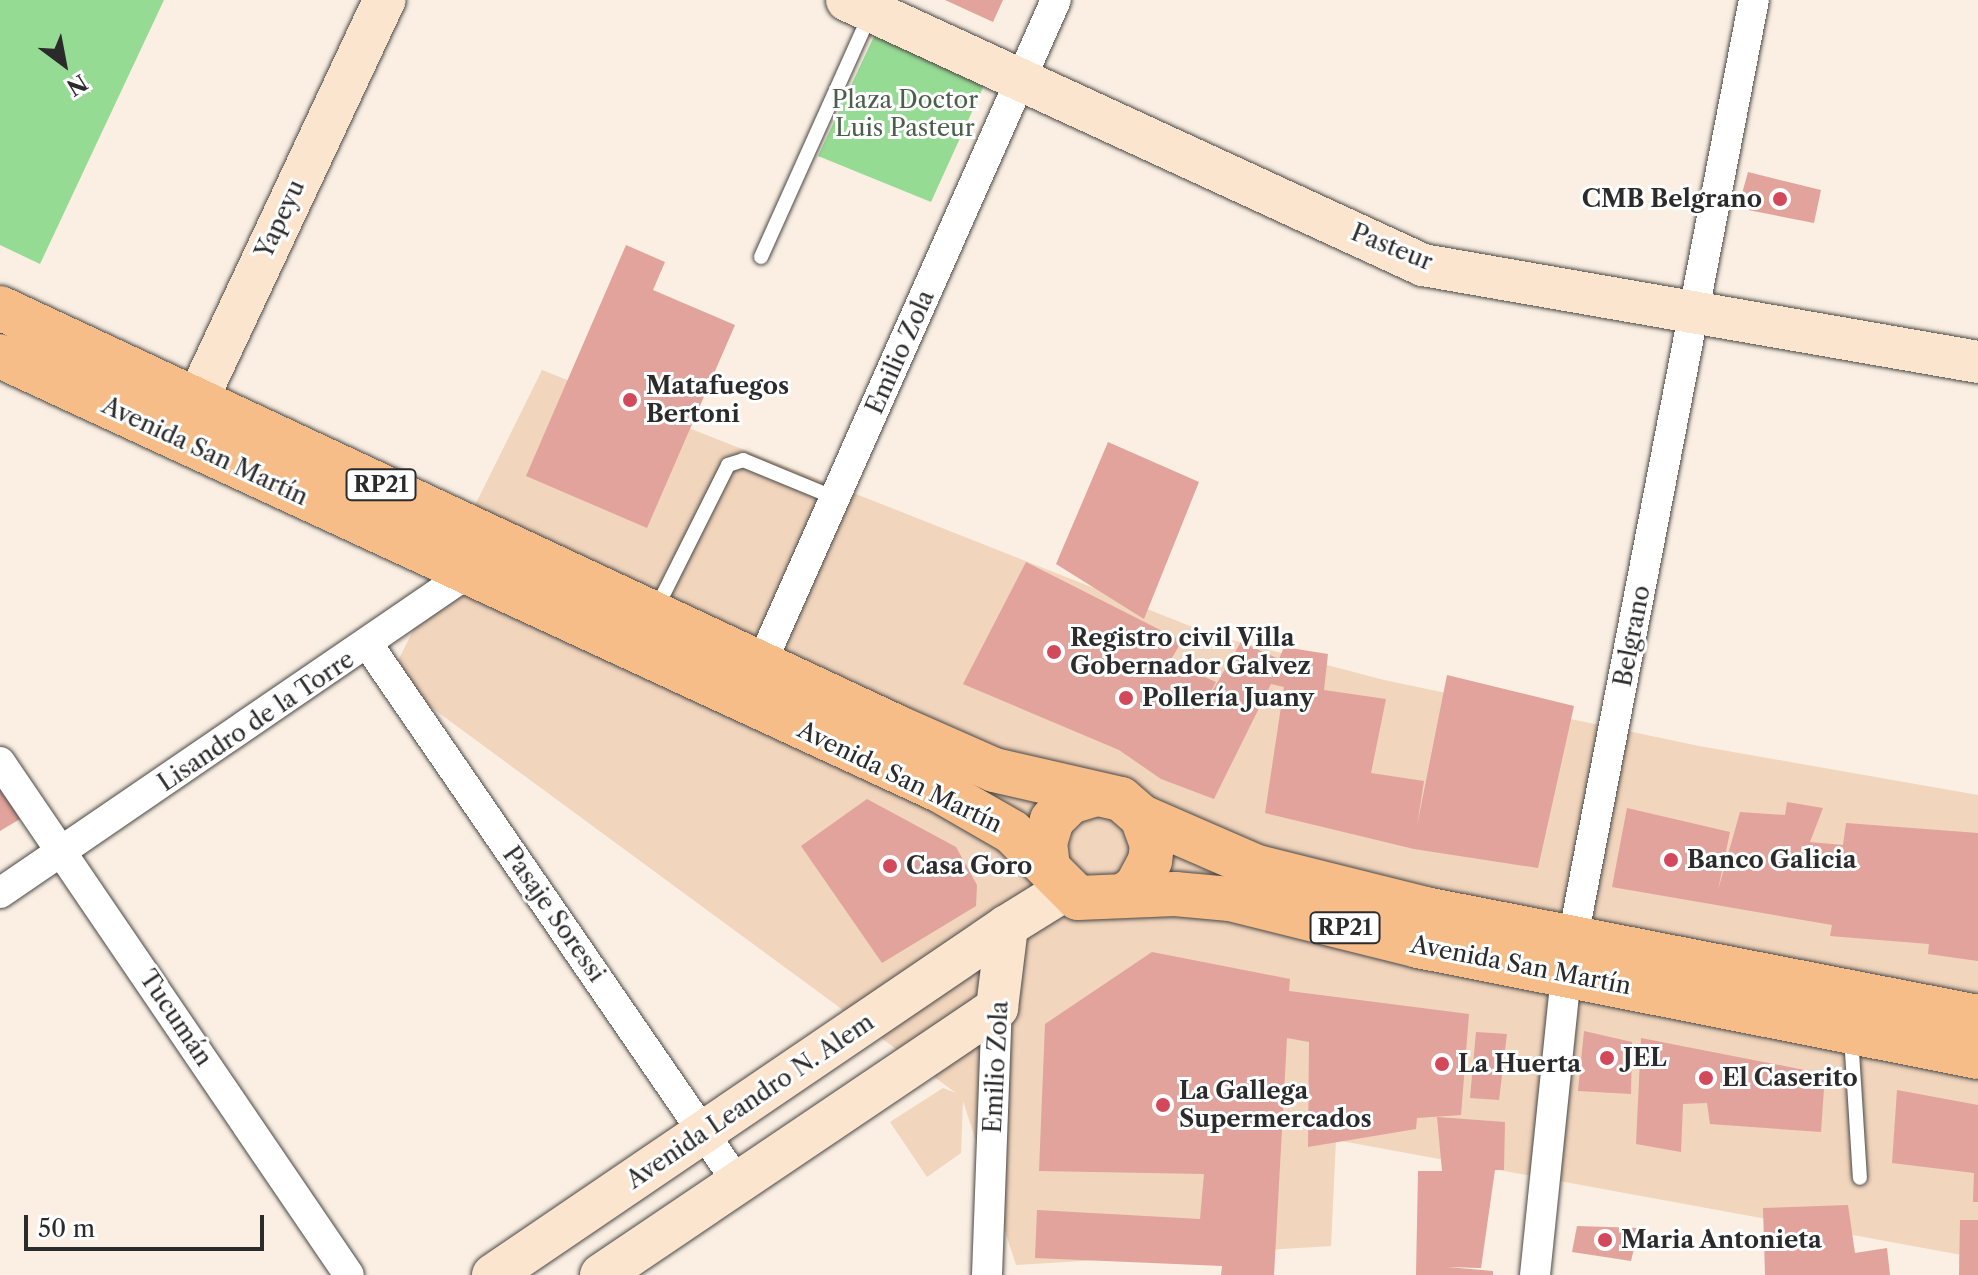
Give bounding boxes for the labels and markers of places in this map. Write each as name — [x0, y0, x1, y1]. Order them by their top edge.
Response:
place label: CMB Belgrano — [1582, 185, 1762, 213]
marker: CMB Belgrano — [1769, 188, 1791, 210]
place label: Matafuegos Bertoni — [646, 372, 789, 428]
marker: Matafuegos Bertoni — [621, 391, 639, 409]
place label: Registro civil Villa Gobernador Galvez — [1070, 624, 1311, 680]
marker: Registro civil Villa Gobernador Galvez — [1045, 643, 1063, 661]
place label: Pollería Juany — [1142, 684, 1314, 712]
marker: Pollería Juany — [1117, 689, 1135, 707]
place label: Banco Galicia — [1687, 846, 1857, 874]
marker: Banco Galicia — [1662, 851, 1680, 869]
place label: Casa Goro — [906, 852, 1033, 880]
marker: Casa Goro — [881, 857, 899, 875]
place label: JEL — [1623, 1044, 1667, 1072]
marker: JEL — [1598, 1049, 1616, 1067]
place label: La Huerta — [1458, 1050, 1581, 1078]
marker: La Huerta — [1433, 1055, 1451, 1073]
place label: El Caserito — [1722, 1064, 1858, 1092]
marker: El Caserito — [1697, 1069, 1715, 1087]
place label: La Gallega Supermercados — [1179, 1077, 1372, 1133]
marker: La Gallega Supermercados — [1154, 1096, 1172, 1114]
place label: Maria Antonieta — [1621, 1226, 1823, 1254]
marker: Maria Antonieta — [1596, 1231, 1614, 1249]

